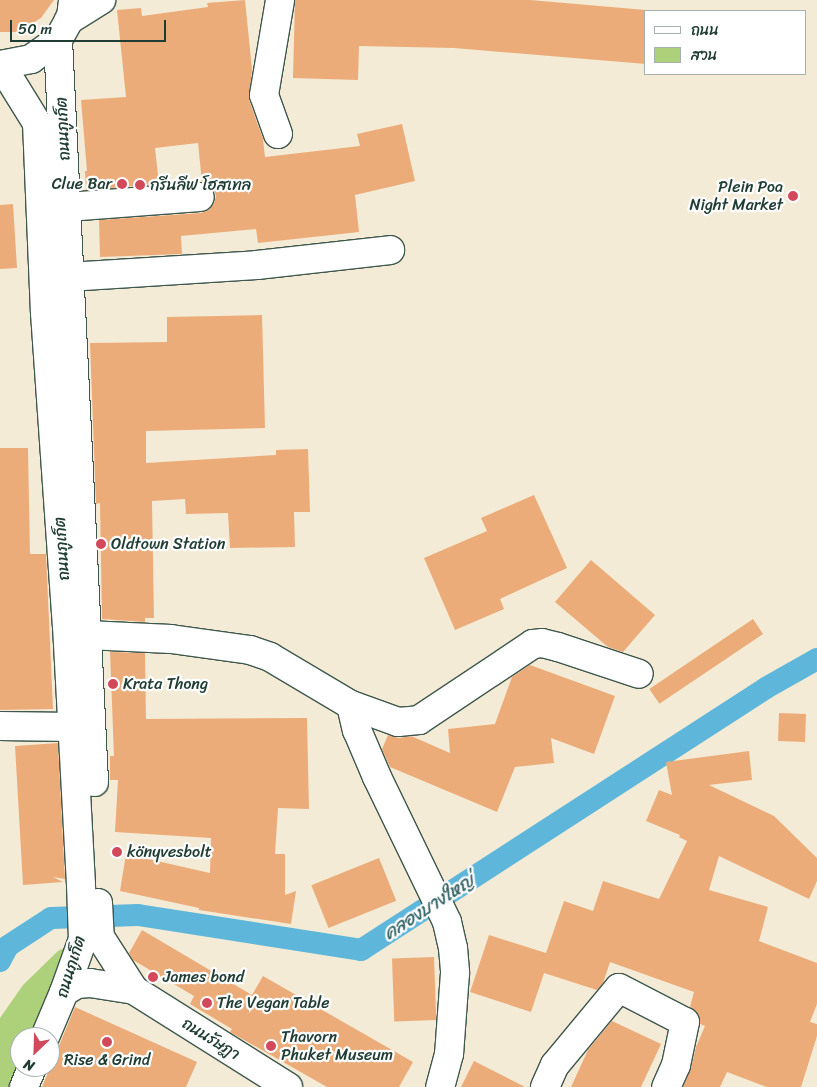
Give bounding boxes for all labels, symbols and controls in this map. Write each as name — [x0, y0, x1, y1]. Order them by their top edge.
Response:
scale bar — [12, 10, 169, 42]
legend — [644, 10, 807, 75]
text: 50 m — [18, 16, 52, 42]
text: ถนน — [691, 17, 719, 43]
text: สวน — [691, 42, 717, 68]
street label: ถนนภูเก็ต — [52, 97, 74, 161]
place label: Clue Bar — [52, 174, 112, 194]
place label: กรีนลีฟ โฮสเทล — [150, 175, 251, 195]
place label: Plein Poa Night Market — [690, 177, 783, 215]
marker: Clue Bar — [116, 178, 128, 190]
marker: กรีนลีฟ โฮสเทล — [134, 179, 146, 191]
marker: Plein Poa Night Market — [787, 190, 799, 202]
street label: ถนนภูเก็ต — [50, 517, 74, 581]
place label: Oldtown Station — [111, 534, 226, 554]
marker: Oldtown Station — [95, 538, 107, 550]
place label: Krata Thong — [123, 674, 209, 694]
marker: Krata Thong — [107, 678, 119, 690]
place label: könyvesbolt — [127, 842, 212, 862]
marker: könyvesbolt — [111, 846, 123, 858]
water label: คลองบางใหญ่ — [380, 870, 478, 944]
street label: ถนนภูเก็ต — [53, 934, 89, 1000]
place label: James bond — [163, 967, 245, 987]
marker: James bond — [147, 971, 159, 983]
place label: The Vegan Table — [217, 993, 329, 1013]
marker: The Vegan Table — [201, 997, 213, 1009]
street label: ถนนรัษฎา — [178, 1014, 244, 1064]
north arrow — [10, 1027, 60, 1077]
place label: Thavorn Phuket Museum — [281, 1027, 393, 1065]
marker: Rise & Grind — [101, 1036, 113, 1048]
marker: Thavorn Phuket Museum — [265, 1040, 277, 1052]
place label: Rise & Grind — [64, 1050, 150, 1070]
text: N — [20, 1052, 39, 1079]

